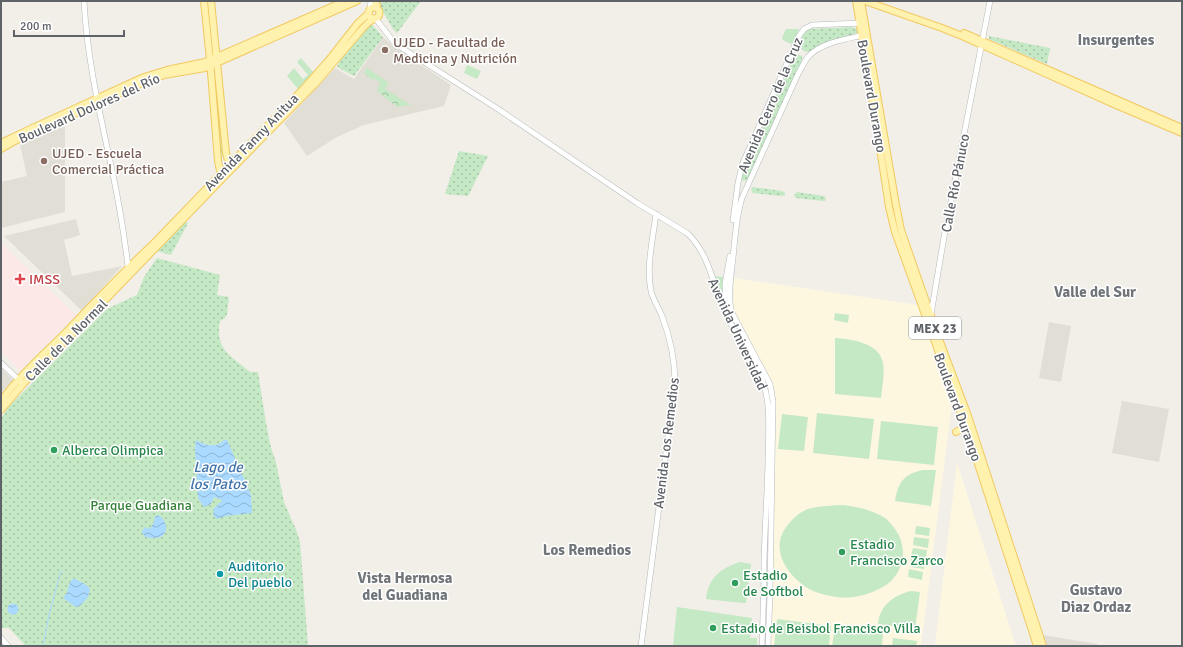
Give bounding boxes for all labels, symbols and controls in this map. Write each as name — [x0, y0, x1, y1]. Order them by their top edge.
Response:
scale bar — [14, 12, 124, 38]
text: 200 m — [20, 19, 52, 34]
district label: Insurgentes — [1078, 31, 1155, 49]
place label: UJED - Facultad de Medicina y Nutrición — [393, 34, 517, 67]
street label: Avenida Cerro de la Cruz — [734, 35, 807, 176]
street label: Boulevard Durango — [853, 38, 890, 154]
marker: UJED - Facultad de Medicina y Nutrición — [380, 45, 390, 55]
street label: Boulevard Dolores del Río — [16, 70, 163, 147]
street label: Avenida Fanny Anitua — [201, 90, 302, 195]
street label: Calle Río Pánuco — [938, 132, 973, 234]
place label: UJED - Escuela Comercial Práctica — [52, 145, 164, 178]
marker: UJED - Escuela Comercial Práctica — [39, 156, 49, 166]
place label: IMSS — [29, 271, 60, 288]
marker: IMSS — [14, 273, 26, 285]
street label: Avenida Universidad — [704, 276, 771, 393]
district label: Valle del Sur — [1054, 283, 1136, 301]
street label: Calle de la Normal — [22, 296, 111, 385]
road number: MEX 23 — [909, 317, 961, 339]
street label: Boulevard Durango — [930, 351, 985, 464]
street label: Avenida Los Remedios — [650, 377, 683, 510]
place label: Alberca Olimpica — [62, 442, 164, 459]
marker: Alberca Olimpica — [49, 445, 59, 455]
water label: Lago de los Patos — [189, 458, 248, 493]
park label: Parque Guadiana — [90, 497, 192, 514]
place label: Estadio Francisco Zarco — [850, 536, 944, 569]
district label: Los Remedios — [543, 541, 632, 559]
marker: Estadio Francisco Zarco — [837, 547, 847, 557]
place label: Auditorio Del pueblo — [228, 558, 292, 591]
place label: Estadio de Softbol — [743, 567, 803, 600]
marker: Auditorio Del pueblo — [215, 569, 225, 579]
district label: Vista Hermosa del Guadiana — [358, 569, 453, 604]
marker: Estadio de Softbol — [730, 578, 740, 588]
district label: Gustavo Diaz Ordaz — [1061, 581, 1132, 616]
place label: Estadio de Beisbol Francisco Villa — [721, 620, 921, 637]
marker: Estadio de Beisbol Francisco Villa — [708, 623, 718, 633]

